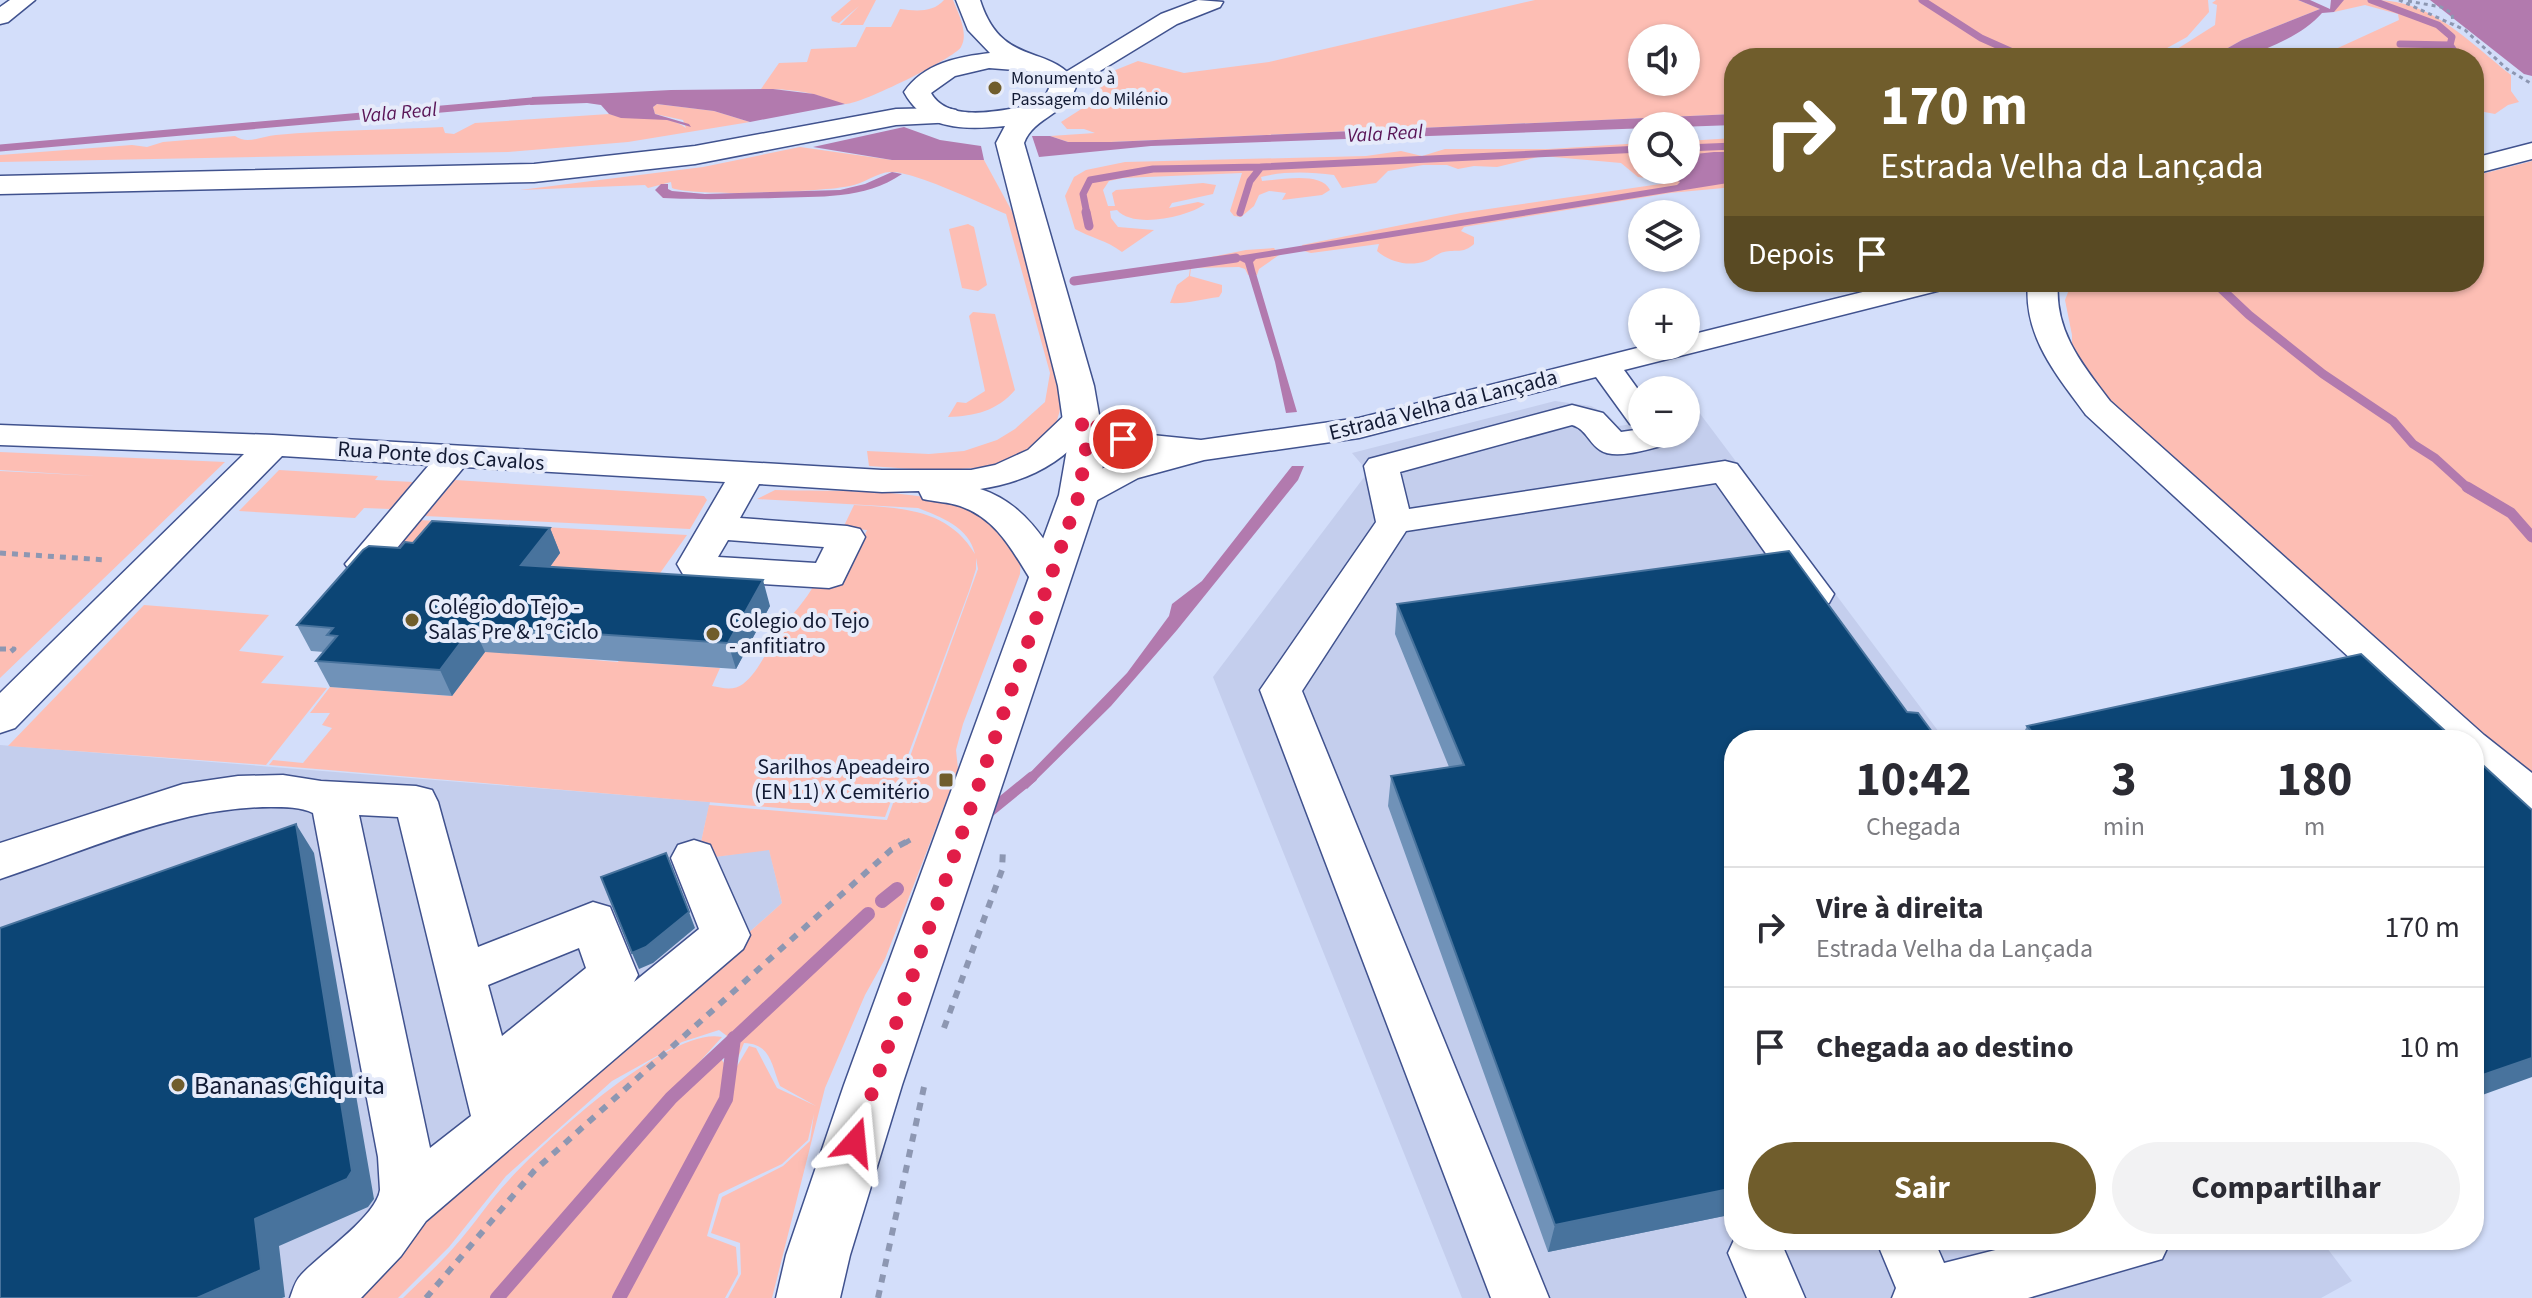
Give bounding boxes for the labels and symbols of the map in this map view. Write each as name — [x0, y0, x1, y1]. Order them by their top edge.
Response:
place label: Monumento à Passagem do Milénio — [1011, 66, 1168, 112]
marker: Monumento à Passagem do Milénio — [986, 79, 1004, 97]
water label: Vala Real — [360, 96, 438, 130]
water label: Vala Real — [1346, 118, 1424, 150]
street label: Estrada Velha da Lançada — [1325, 361, 1561, 449]
pin — [1089, 405, 1157, 473]
street label: Rua Ponte dos Cavalos — [336, 433, 546, 479]
place label: Colégio do Tejo - Salas Pre & 1ºCiclo — [428, 591, 599, 648]
place label: Colegio do Tejo - anfitiatro — [729, 605, 870, 662]
marker: Colégio do Tejo - Salas Pre & 1ºCiclo — [403, 611, 421, 629]
marker: Colegio do Tejo - anfitiatro — [704, 625, 722, 643]
place label: Sarilhos Apeadeiro (EN 11) X Cemitério — [754, 751, 930, 808]
marker: Sarilhos Apeadeiro (EN 11) X Cemitério — [937, 771, 955, 789]
place label: Bananas Chiquita — [194, 1067, 385, 1104]
marker: Bananas Chiquita — [169, 1076, 187, 1094]
position arrow — [813, 1100, 897, 1184]

